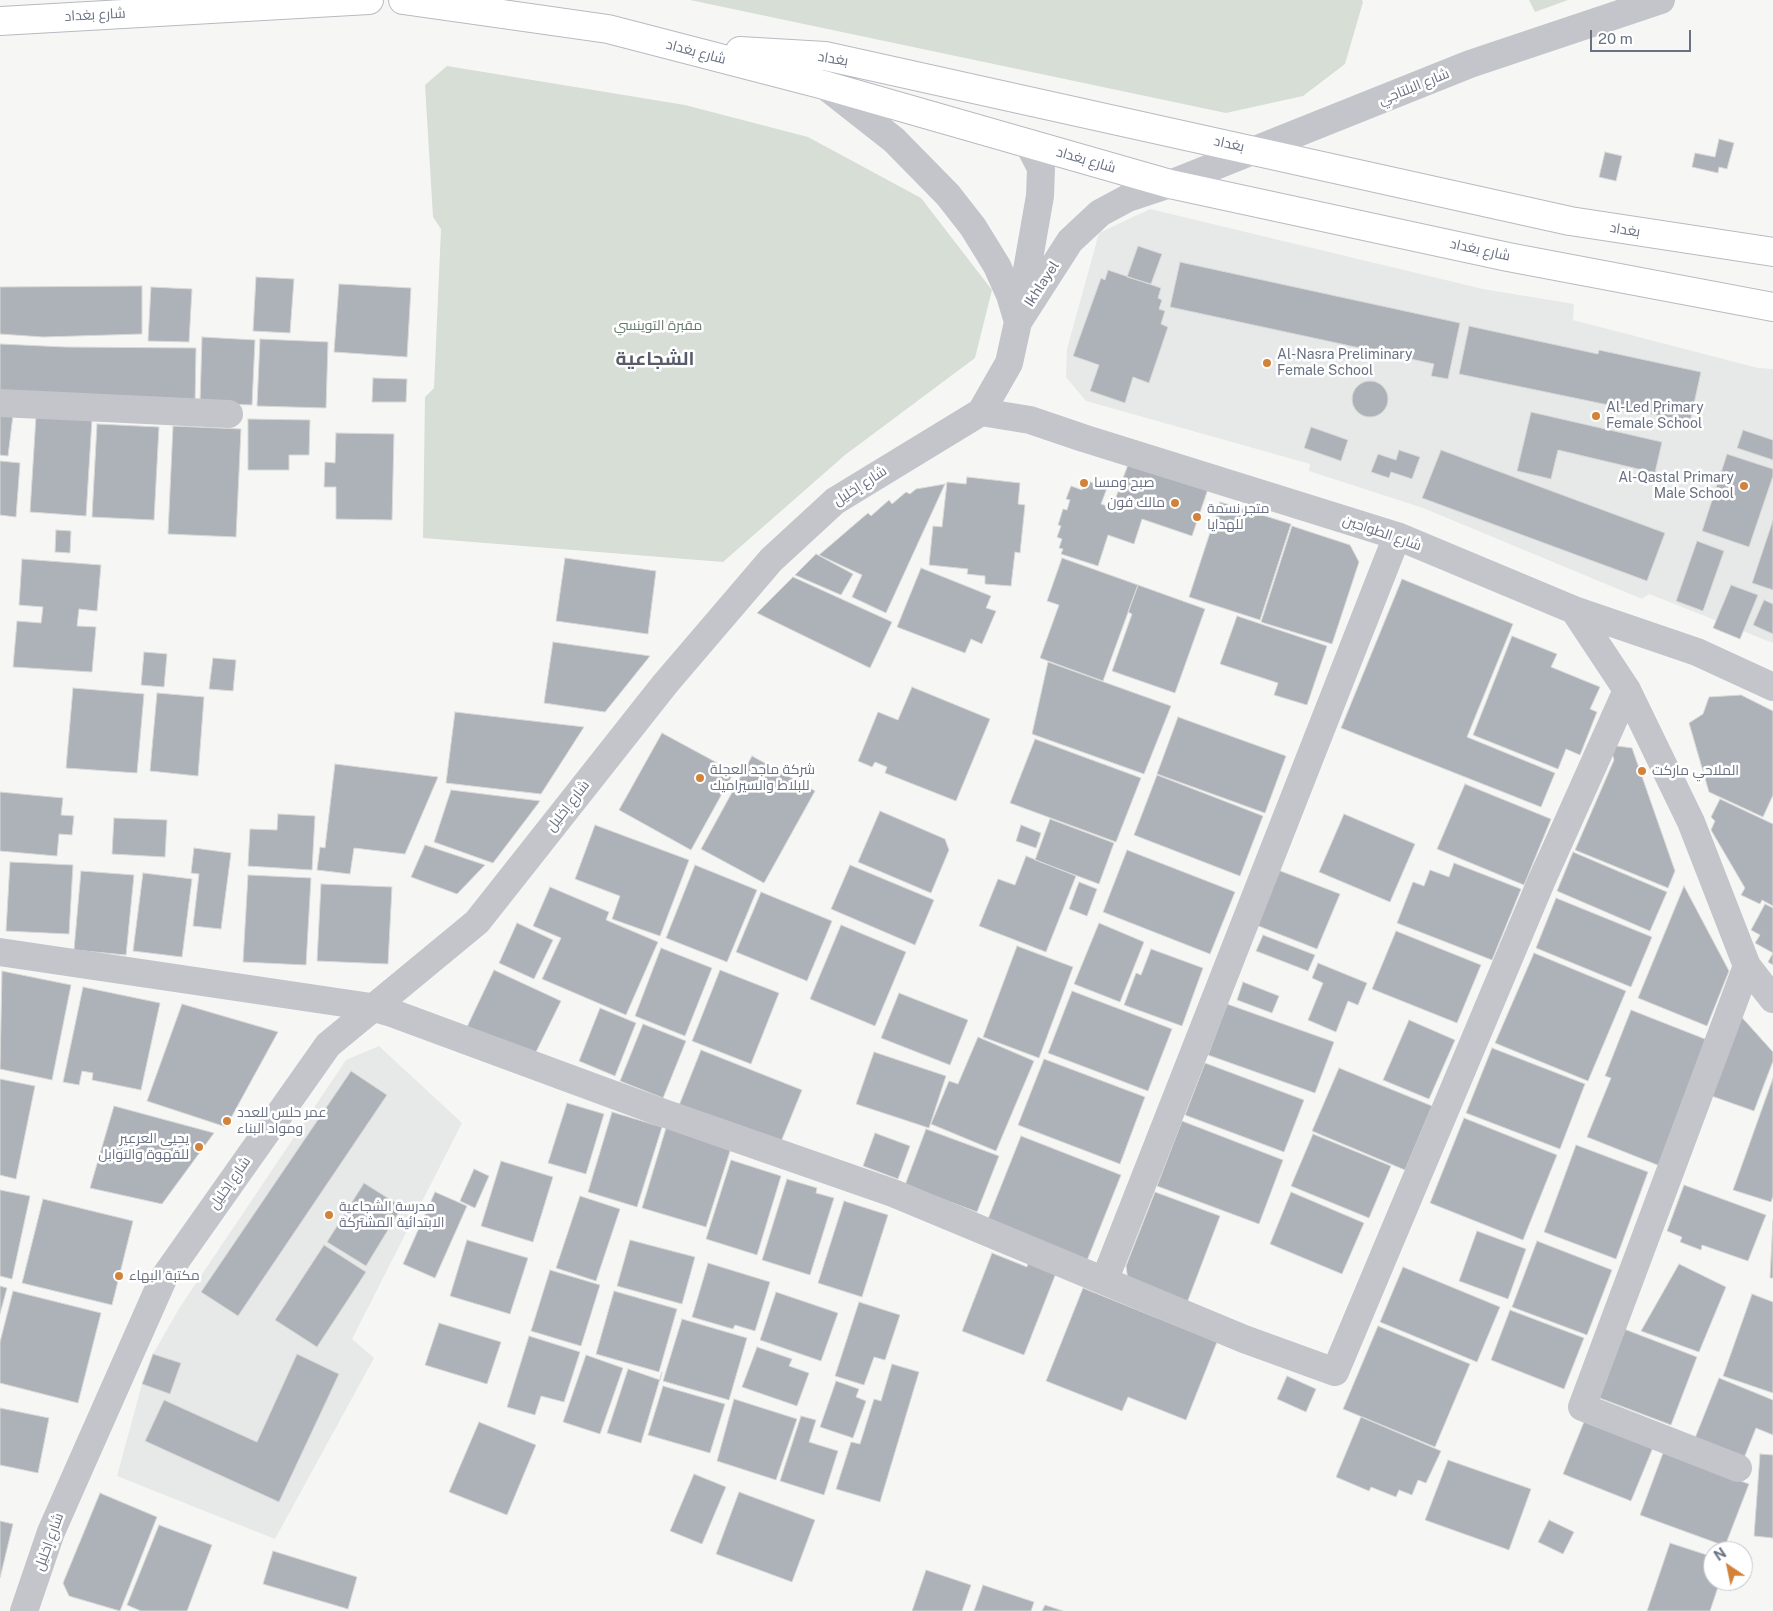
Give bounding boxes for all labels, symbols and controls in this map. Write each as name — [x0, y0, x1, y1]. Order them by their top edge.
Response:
street label: شارع بغداد — [64, 5, 126, 25]
scale bar — [1593, 20, 1694, 52]
text: 20 m — [1598, 30, 1633, 47]
street label: شارع بغداد — [664, 36, 728, 68]
street label: بغداد — [817, 48, 849, 70]
street label: شارع البلتاجي — [1376, 65, 1452, 109]
street label: بغداد — [1212, 133, 1246, 155]
street label: شارع بغداد — [1054, 143, 1118, 177]
street label: بغداد — [1609, 219, 1641, 241]
street label: شارع بغداد — [1448, 235, 1512, 265]
street label: Ikhlayel — [1021, 258, 1063, 310]
park label: مقبرة التوينسي — [614, 318, 702, 334]
place label: Al-Nasra Preliminary Female School — [1277, 347, 1412, 380]
district label: الشجاعية — [616, 348, 694, 370]
marker: Al-Nasra Preliminary Female School — [1261, 357, 1273, 369]
place label: Al-Led Primary Female School — [1606, 400, 1704, 432]
marker: Al-Led Primary Female School — [1590, 410, 1602, 422]
street label: شارع إخليل — [830, 463, 890, 509]
place label: Al-Qastal Primary Male School — [1618, 470, 1734, 502]
place label: صبح ومسا — [1094, 475, 1155, 491]
marker: صبح ومسا — [1078, 477, 1090, 489]
marker: Al-Qastal Primary Male School — [1738, 480, 1750, 492]
place label: مالك فون — [1107, 495, 1165, 511]
marker: مالك فون — [1169, 497, 1181, 509]
place label: متجر نسمة للهدايا — [1207, 501, 1269, 534]
marker: متجر نسمة للهدايا — [1191, 511, 1203, 523]
street label: شارع الطواحين — [1340, 512, 1424, 554]
place label: شركة ماجد العجلة للبلاط والسيراميك — [710, 762, 815, 794]
place label: الملاحي ماركت — [1652, 763, 1739, 779]
marker: الملاحي ماركت — [1636, 765, 1648, 777]
marker: شركة ماجد العجلة للبلاط والسيراميك — [694, 772, 706, 784]
street label: شارع إخليل — [543, 777, 593, 835]
place label: عمر حلس للعدد ومواد البناء — [237, 1105, 327, 1138]
marker: عمر حلس للعدد ومواد البناء — [221, 1115, 233, 1127]
place label: يحيى العرعير للقهوة والتوابل — [98, 1131, 189, 1164]
marker: يحيى العرعير للقهوة والتوابل — [193, 1141, 205, 1153]
street label: شارع إخليل — [206, 1154, 254, 1212]
place label: مدرسة الشجاعية الابتدائية المشتركة — [339, 1199, 445, 1232]
marker: مدرسة الشجاعية الابتدائية المشتركة — [323, 1209, 335, 1221]
place label: مكتبة البهاء — [129, 1268, 200, 1284]
marker: مكتبة البهاء — [113, 1270, 125, 1282]
street label: شارع إخليل — [31, 1511, 67, 1573]
north arrow — [1703, 1541, 1753, 1591]
text: N — [1711, 1545, 1729, 1564]

